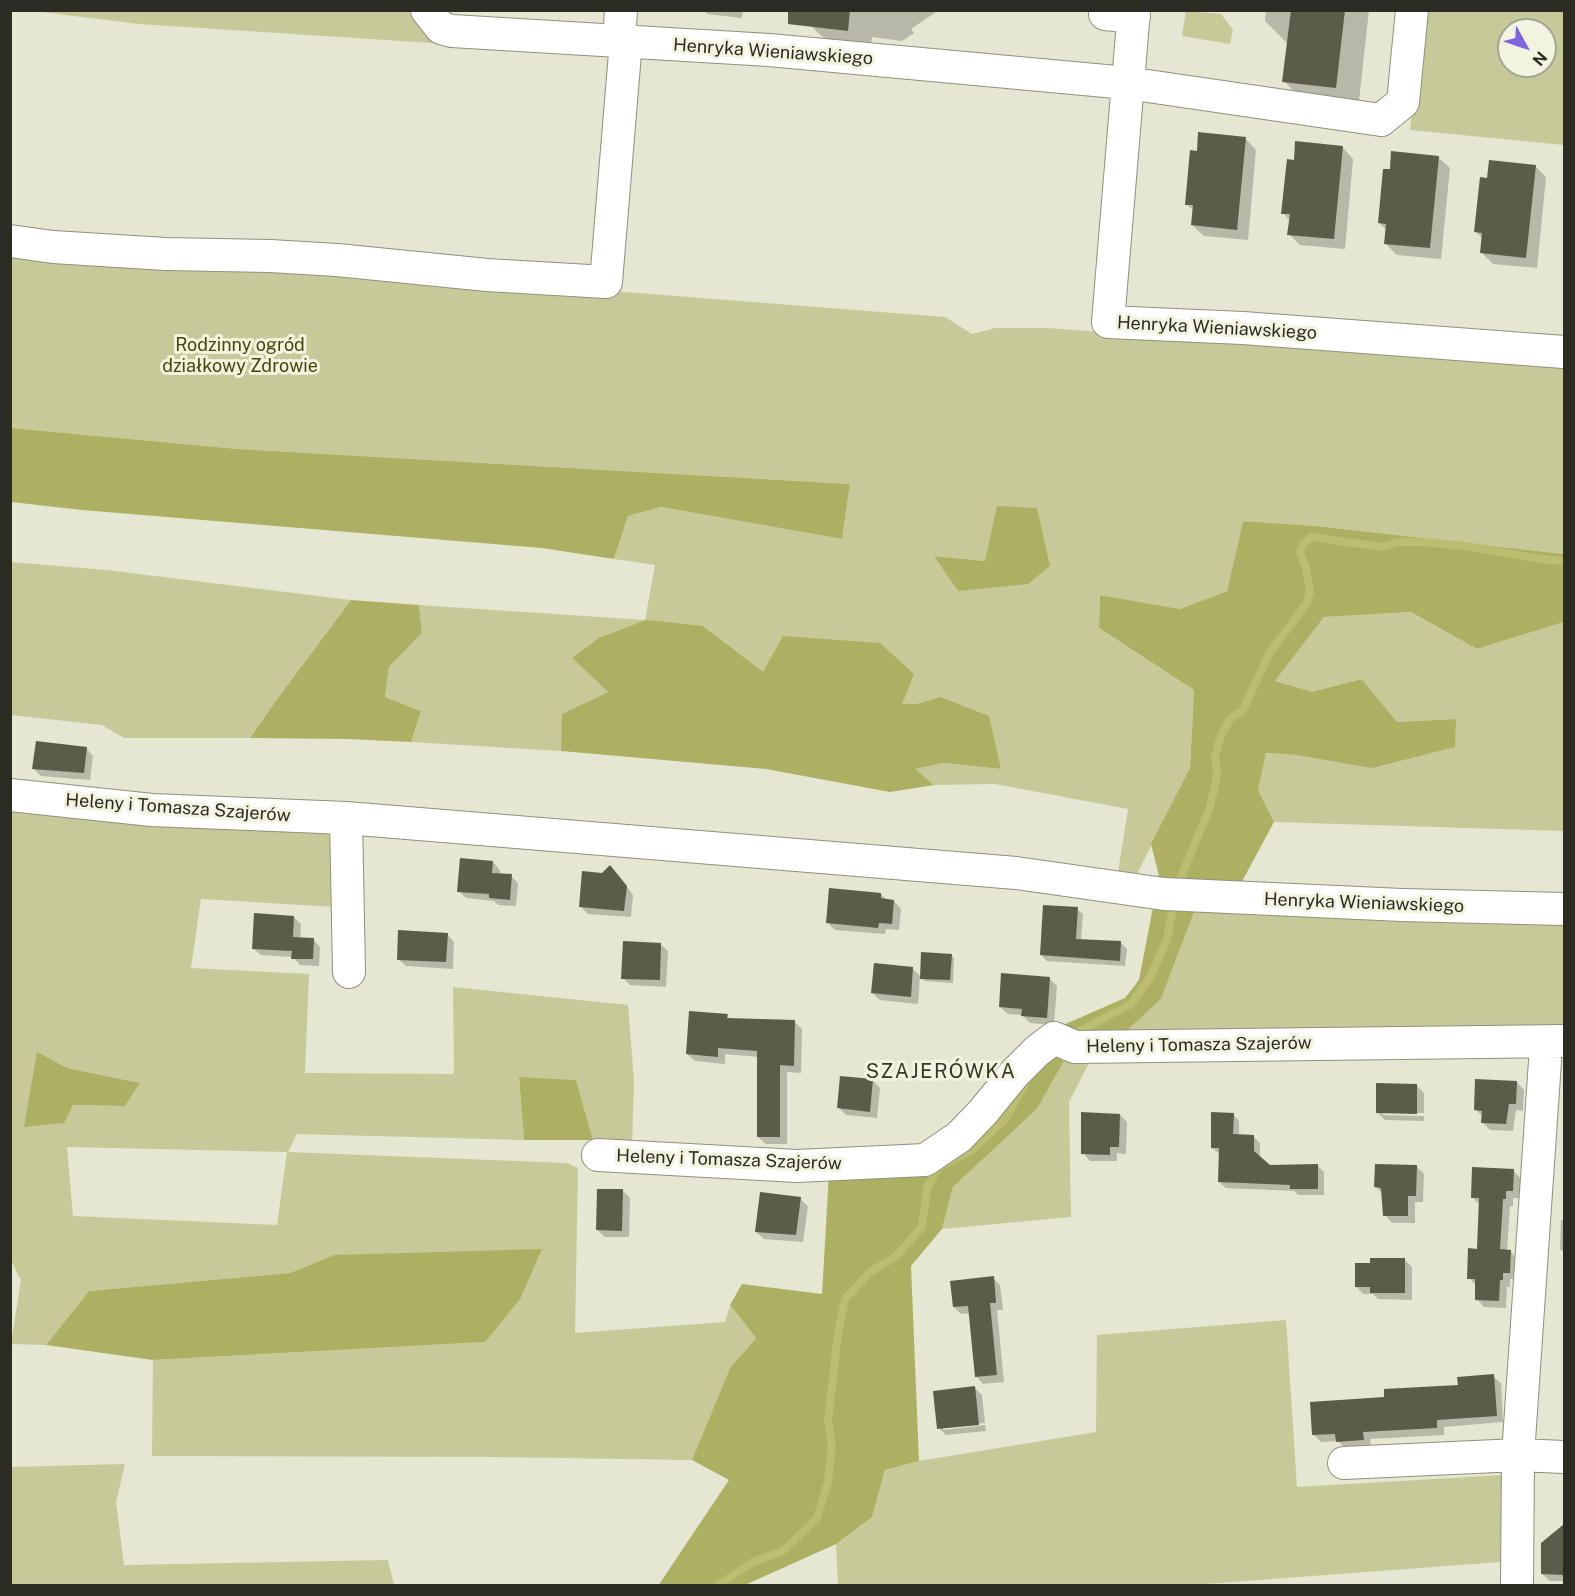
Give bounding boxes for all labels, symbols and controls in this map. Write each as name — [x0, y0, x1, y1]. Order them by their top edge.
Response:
north arrow — [1497, 18, 1557, 78]
street label: Henryka Wieniawskiego — [672, 34, 874, 70]
text: N — [1528, 48, 1551, 70]
street label: Henryka Wieniawskiego — [1116, 312, 1318, 344]
park label: Rodzinny ogród działkowy Zdrowie — [162, 334, 318, 376]
street label: Heleny i Tomasza Szajerów — [65, 789, 291, 827]
street label: Henryka Wieniawskiego — [1263, 889, 1465, 917]
street label: Heleny i Tomasza Szajerów — [1086, 1032, 1312, 1058]
district label: SZAJERÓWKA — [866, 1060, 1016, 1084]
street label: Heleny i Tomasza Szajerów — [616, 1145, 842, 1175]

